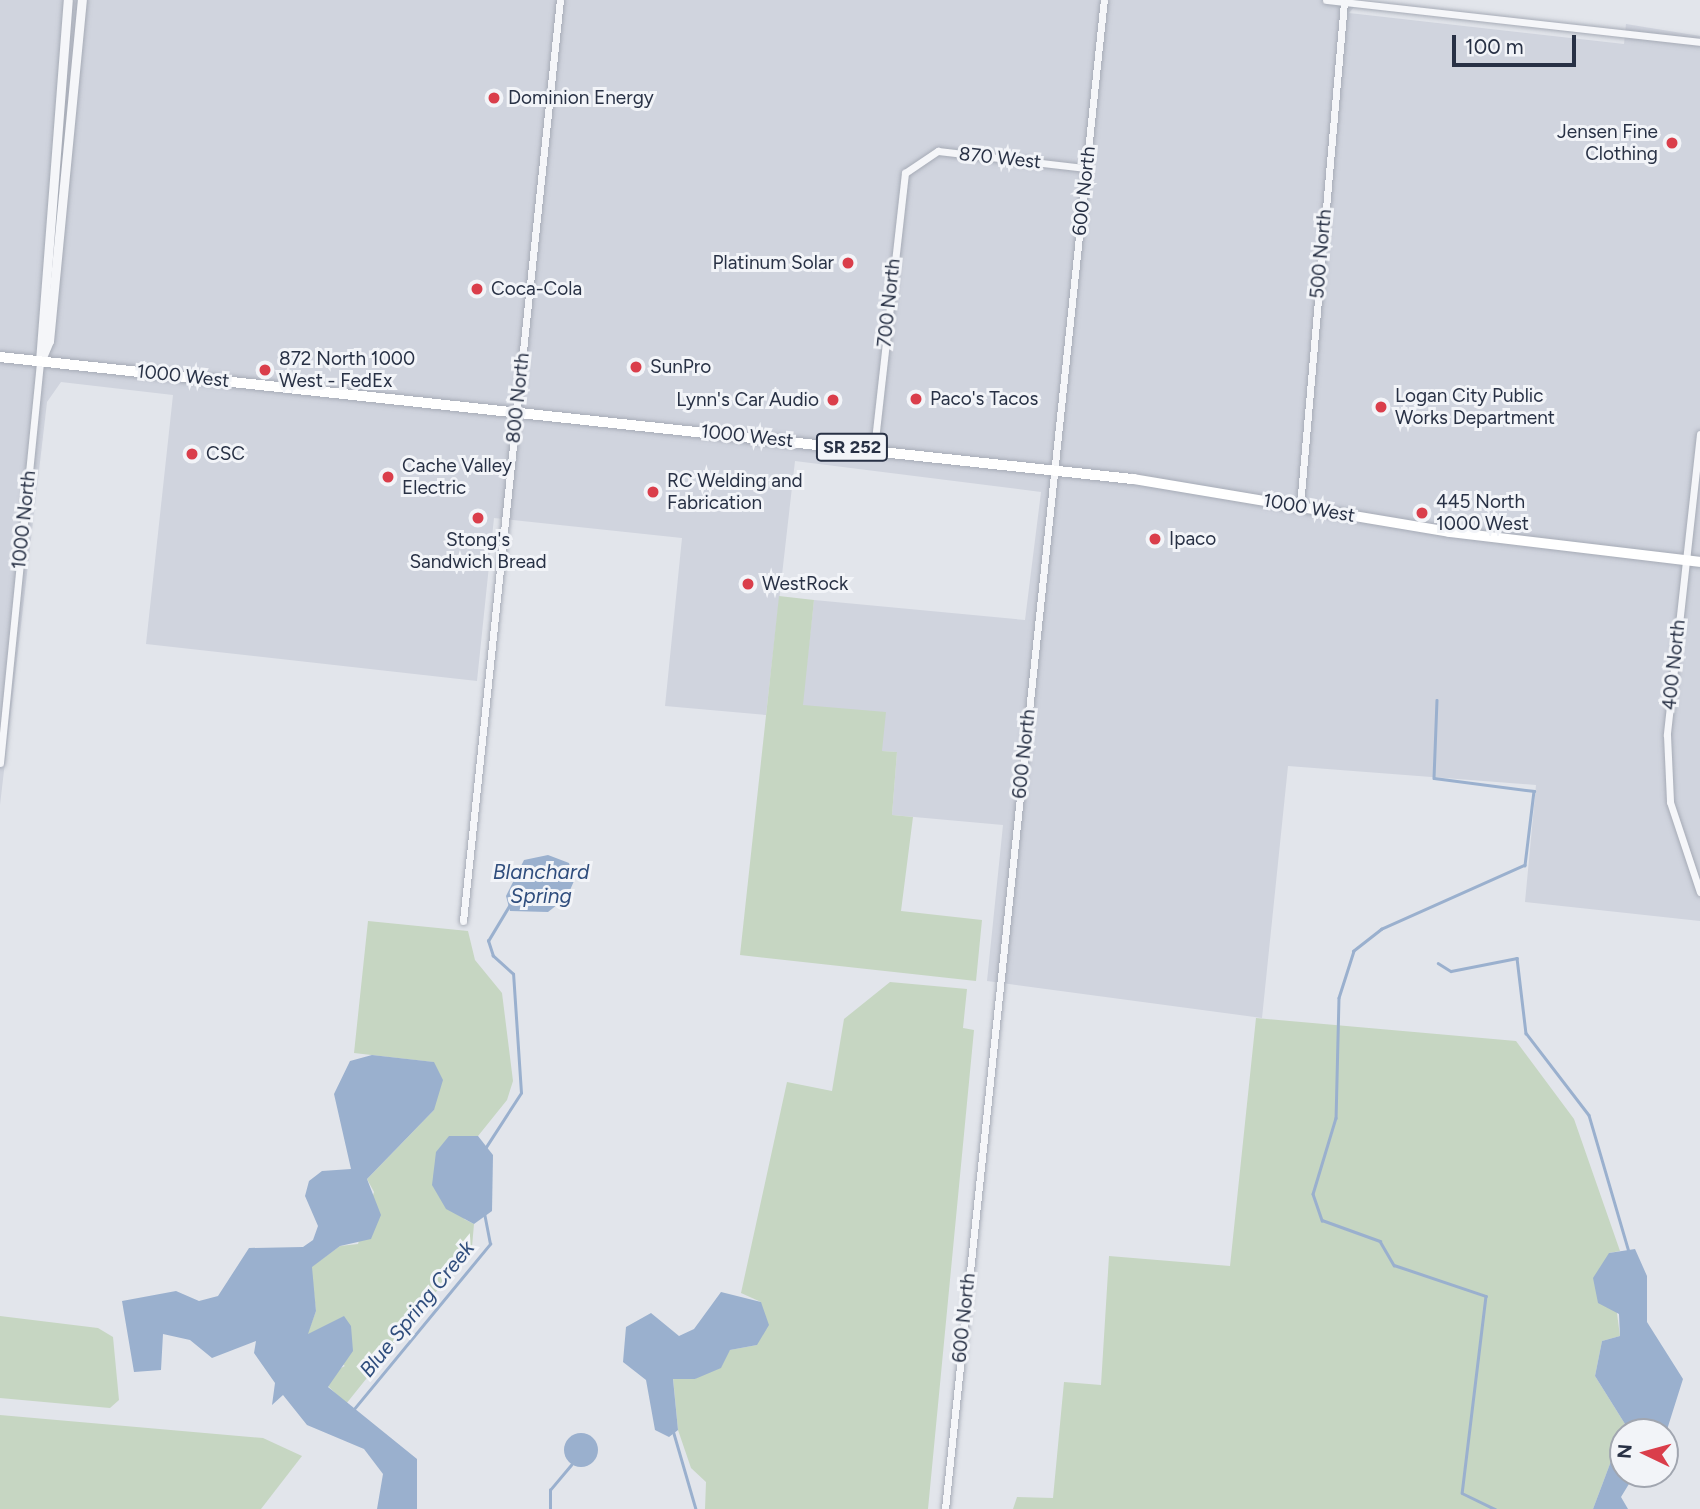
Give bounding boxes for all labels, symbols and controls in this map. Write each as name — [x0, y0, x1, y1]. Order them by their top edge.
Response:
scale bar — [1455, 21, 1579, 65]
text: 100 m — [1465, 34, 1524, 59]
place label: Dominion Energy — [508, 87, 654, 109]
marker: Dominion Energy — [486, 90, 502, 106]
place label: Jensen Fine Clothing — [1557, 121, 1658, 165]
marker: Jensen Fine Clothing — [1664, 135, 1680, 151]
street label: 870 West — [958, 142, 1042, 174]
street label: 600 North — [1068, 145, 1100, 237]
street label: 500 North — [1306, 208, 1336, 300]
place label: Platinum Solar — [712, 252, 834, 274]
marker: Platinum Solar — [840, 255, 856, 271]
street label: 700 North — [873, 257, 905, 349]
place label: Coca-Cola — [491, 278, 582, 300]
marker: Coca-Cola — [469, 281, 485, 297]
place label: 872 North 1000 West - FedEx — [279, 348, 415, 392]
street label: 800 North — [502, 352, 534, 444]
place label: SunPro — [650, 356, 711, 378]
marker: SunPro — [628, 359, 644, 375]
street label: 1000 West — [136, 360, 230, 392]
marker: 872 North 1000 West - FedEx — [257, 362, 273, 378]
place label: Logan City Public Works Department — [1395, 385, 1555, 429]
place label: Paco's Tacos — [930, 388, 1038, 410]
place label: Lynn's Car Audio — [676, 389, 819, 411]
marker: Paco's Tacos — [908, 391, 924, 407]
marker: Lynn's Car Audio — [825, 392, 841, 408]
marker: Logan City Public Works Department — [1373, 399, 1389, 415]
street label: 1000 West — [700, 420, 794, 452]
road number: SR 252 — [815, 432, 889, 462]
place label: CSC — [206, 443, 245, 465]
marker: CSC — [184, 446, 200, 462]
place label: Cache Valley Electric — [402, 455, 512, 499]
marker: Cache Valley Electric — [380, 469, 396, 485]
street label: 1000 North — [7, 470, 41, 570]
place label: RC Welding and Fabrication — [667, 470, 803, 514]
marker: RC Welding and Fabrication — [645, 484, 661, 500]
street label: 1000 West — [1261, 489, 1357, 527]
place label: 445 North 1000 West — [1436, 491, 1529, 535]
marker: 445 North 1000 West — [1414, 505, 1430, 521]
marker: Stong's Sandwich Bread — [470, 510, 486, 526]
place label: Ipaco — [1169, 528, 1216, 550]
place label: Stong's Sandwich Bread — [409, 529, 547, 573]
marker: Ipaco — [1147, 531, 1163, 547]
place label: WestRock — [762, 573, 848, 595]
marker: WestRock — [740, 576, 756, 592]
street label: 400 North — [1658, 619, 1690, 711]
street label: 600 North — [1008, 708, 1040, 800]
water label: Blanchard Spring — [493, 859, 589, 909]
water label: Blue Spring Creek — [354, 1236, 480, 1382]
street label: 600 North — [948, 1272, 980, 1364]
north arrow — [1609, 1418, 1679, 1488]
text: N — [1612, 1443, 1637, 1460]

